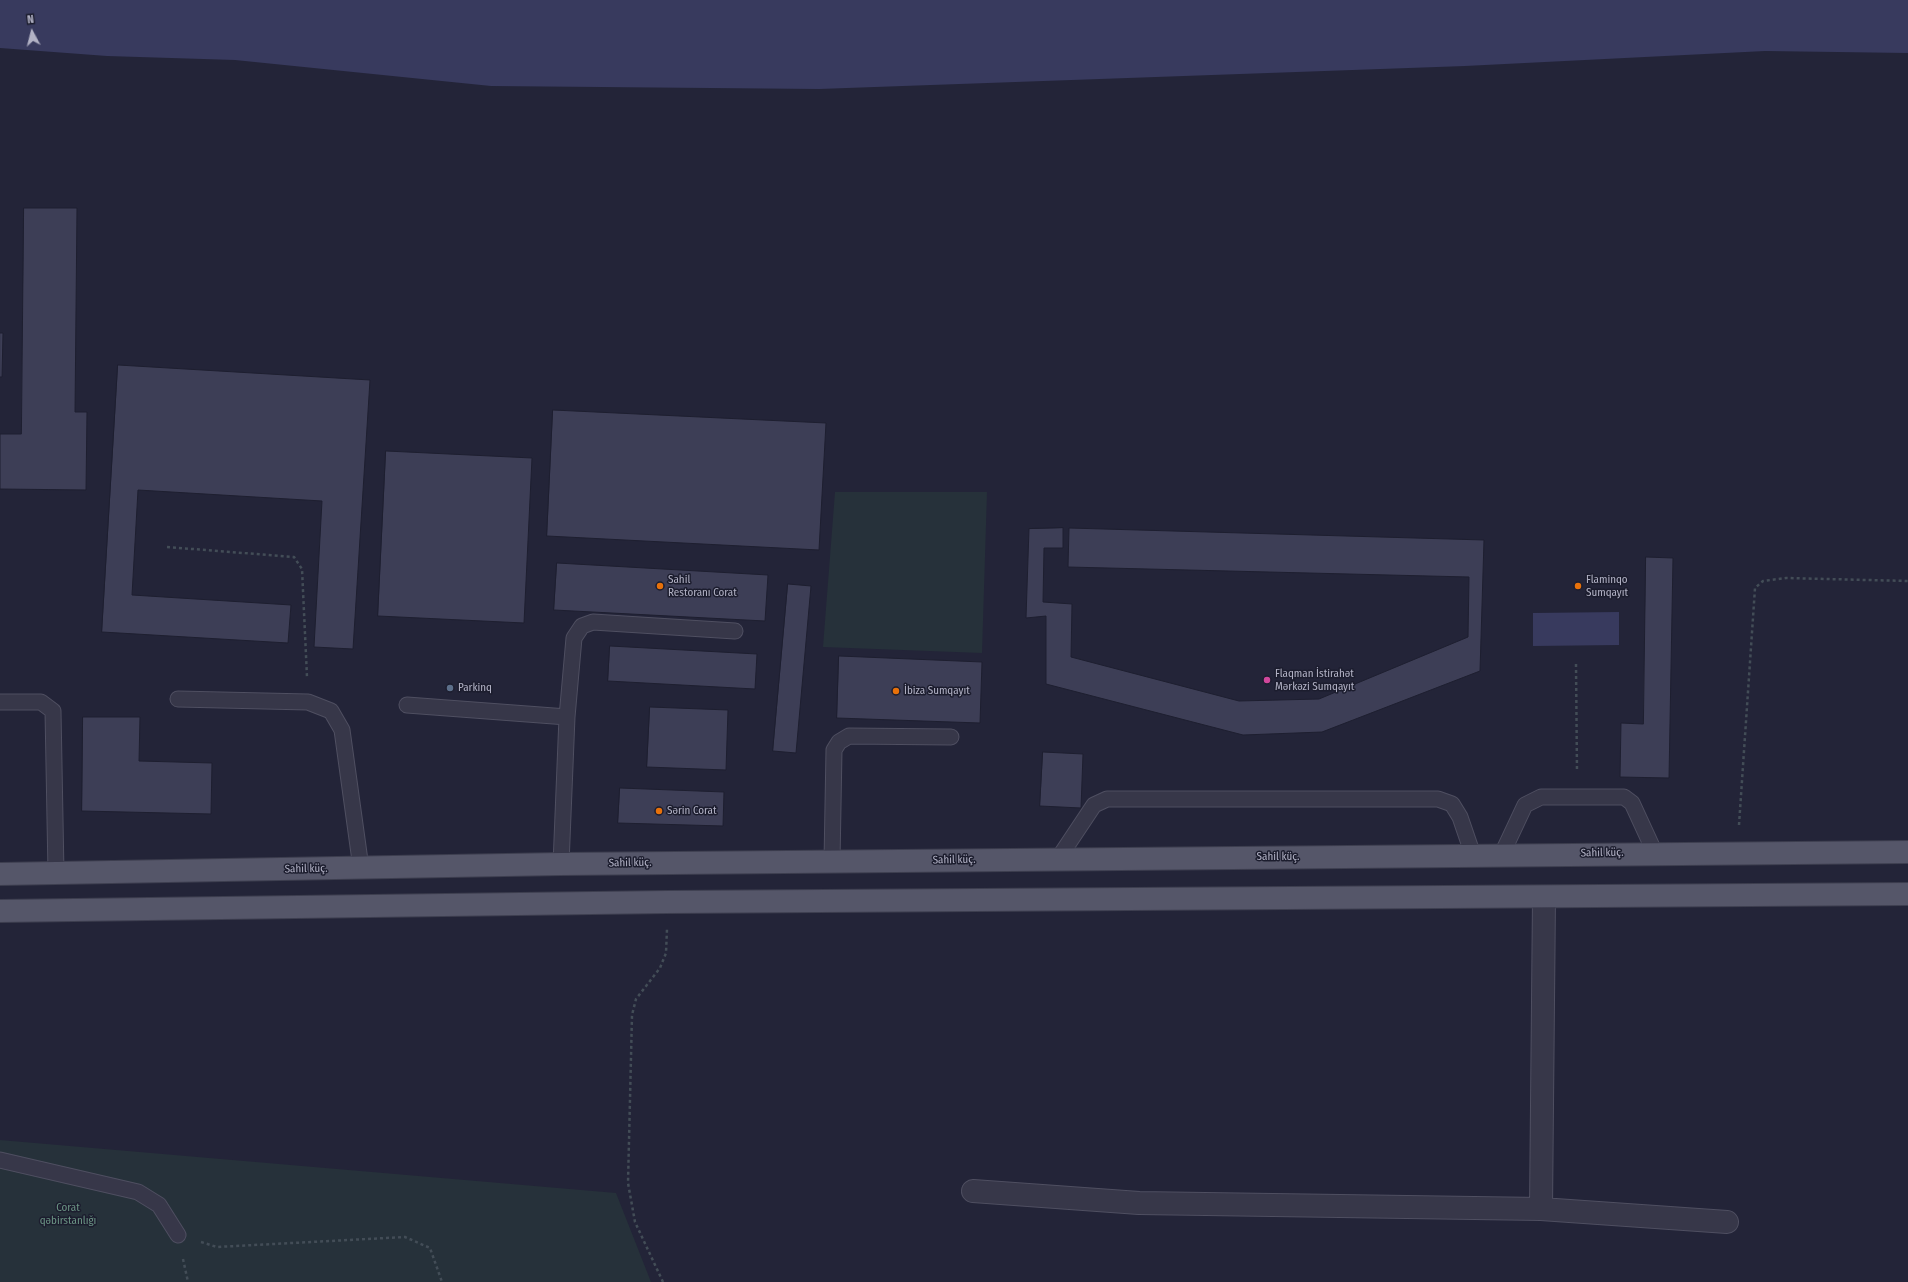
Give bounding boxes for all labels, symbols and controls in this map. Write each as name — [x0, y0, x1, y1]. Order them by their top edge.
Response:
north arrow — [12, 12, 52, 52]
text: N — [26, 13, 35, 26]
place label: Sahil Restoranı Corat — [668, 573, 737, 599]
place label: Flaminqo Sumqayıt — [1586, 573, 1628, 599]
marker: Sahil Restoranı Corat — [655, 581, 665, 591]
marker: Flaminqo Sumqayıt — [1573, 581, 1583, 591]
place label: Flaqman İstirahət Mərkəzi Sumqayıt — [1275, 667, 1354, 693]
marker: Flaqman İstirahət Mərkəzi Sumqayıt — [1262, 675, 1272, 685]
place label: Parkinq — [458, 681, 492, 695]
marker: Parkinq — [445, 683, 455, 693]
place label: İbiza Sumqayıt — [904, 684, 970, 698]
marker: İbiza Sumqayıt — [891, 686, 901, 696]
place label: Sərin Corat — [667, 804, 717, 818]
marker: Sərin Corat — [654, 806, 664, 816]
street label: Sahil küç. — [1580, 846, 1624, 860]
street label: Sahil küç. — [1257, 850, 1299, 864]
street label: Sahil küç. — [932, 853, 976, 867]
street label: Sahil küç. — [608, 856, 652, 870]
street label: Sahil küç. — [284, 862, 328, 876]
park label: Corat qəbirstanlığı — [40, 1201, 96, 1227]

